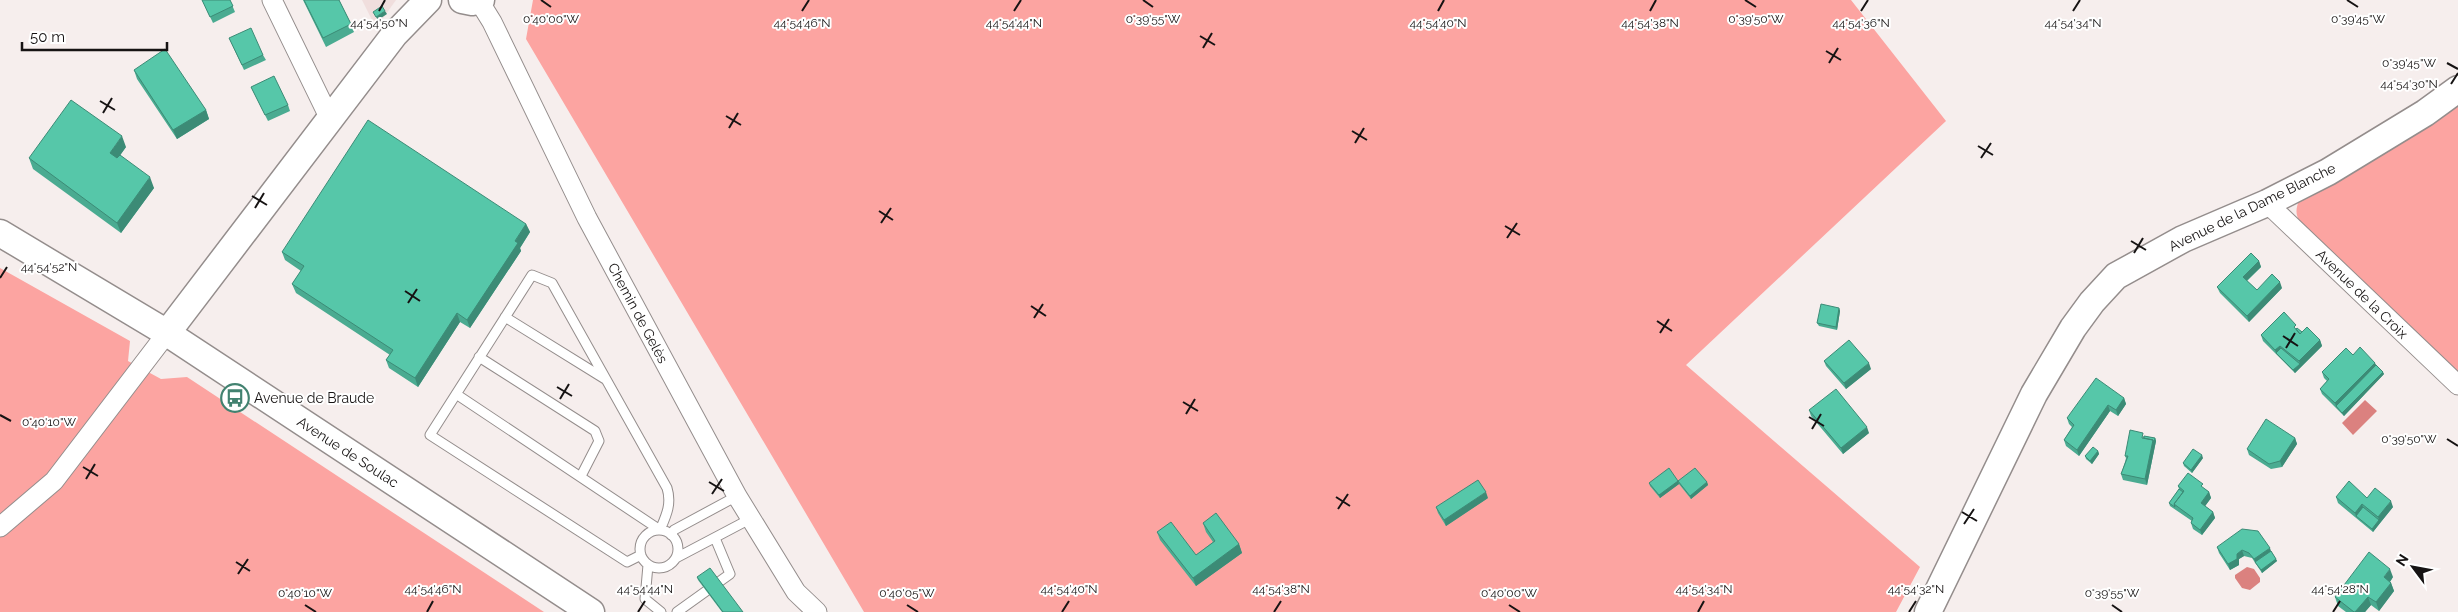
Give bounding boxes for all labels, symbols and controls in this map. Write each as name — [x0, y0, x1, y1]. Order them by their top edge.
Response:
text: 0°40'00"W — [523, 12, 579, 26]
text: 0°39'55"W — [1126, 12, 1181, 26]
text: 0°39'50"W — [1728, 12, 1784, 26]
text: 0°39'45"W — [2331, 12, 2385, 26]
text: 44°54'50"N — [350, 16, 408, 30]
text: 44°54'46"N — [774, 16, 831, 30]
text: 44°54'44"N — [986, 16, 1042, 30]
text: 44°54'40"N — [1409, 16, 1467, 30]
text: 44°54'38"N — [1621, 16, 1679, 30]
text: 44°54'36"N — [1832, 16, 1890, 30]
text: 44°54'34"N — [2045, 16, 2101, 30]
scale bar — [22, 20, 168, 52]
text: 50 m — [30, 28, 65, 46]
text: 0°39'45"W — [2382, 56, 2436, 70]
text: 44°54'30"N — [2380, 77, 2438, 91]
street label: Avenue de la Dame Blanche — [2166, 160, 2338, 254]
street label: Avenue de la Croix — [2313, 246, 2411, 342]
text: 44°54'52"N — [21, 260, 77, 274]
street label: Chemin de Gelès — [605, 260, 671, 366]
bus stop icon: Avenue de Braude — [220, 383, 250, 413]
place label: Avenue de Braude — [254, 390, 374, 406]
street label: Avenue de Soulac — [294, 413, 402, 491]
text: 0°40'10"W — [22, 415, 76, 429]
text: 0°39'50"W — [2381, 432, 2437, 446]
north arrow — [2388, 542, 2438, 592]
text: N — [2392, 551, 2412, 569]
text: 44°54'46"N — [405, 582, 462, 596]
text: 44°54'44"N — [617, 582, 673, 596]
text: 44°54'40"N — [1040, 582, 1098, 596]
text: 44°54'38"N — [1252, 582, 1310, 596]
text: 44°54'34"N — [1676, 582, 1732, 596]
text: 44°54'32"N — [1888, 582, 1944, 596]
text: 44°54'28"N — [2311, 582, 2369, 596]
text: 0°40'10"W — [278, 586, 332, 600]
text: 0°40'05"W — [879, 586, 935, 600]
text: 0°40'00"W — [1481, 586, 1537, 600]
text: 0°39'55"W — [2085, 586, 2140, 600]

